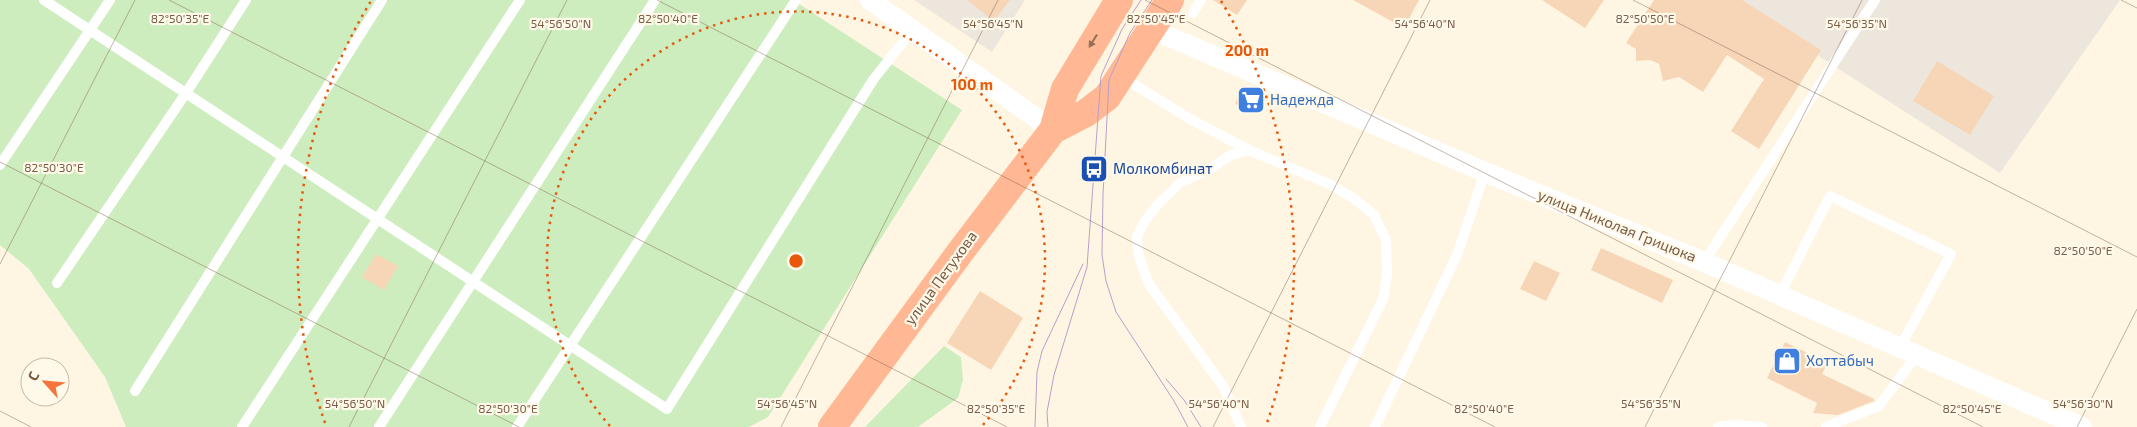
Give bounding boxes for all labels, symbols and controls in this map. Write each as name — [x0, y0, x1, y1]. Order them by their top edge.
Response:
text: 82°50'35"E — [151, 11, 210, 25]
text: 82°50'40"E — [638, 11, 698, 25]
text: 82°50'45"E — [1126, 11, 1186, 25]
text: 82°50'50"E — [1615, 11, 1675, 25]
text: 54°56'50"N — [531, 16, 591, 30]
text: 54°56'45"N — [963, 16, 1023, 30]
text: 54°56'40"N — [1394, 16, 1456, 30]
text: 54°56'35"N — [1827, 16, 1887, 30]
one-way arrow — [1088, 35, 1098, 48]
text: 200 m — [1225, 41, 1269, 59]
text: 100 m — [951, 75, 993, 93]
supermarket icon: Надежда — [1236, 85, 1266, 115]
place label: Надежда — [1270, 90, 1334, 108]
bus stop icon: Молкомбинат — [1079, 154, 1109, 184]
place label: Молкомбинат — [1113, 159, 1213, 177]
text: 82°50'30"E — [24, 160, 84, 174]
street label: улица Николая Грицюка — [1535, 185, 1699, 266]
street label: улица Петухова — [900, 227, 981, 328]
text: 82°50'50"E — [2053, 243, 2113, 257]
centre of rings — [787, 252, 805, 270]
shop icon: Хоттабыч — [1772, 346, 1802, 376]
place label: Хоттабыч — [1806, 351, 1874, 369]
north arrow — [20, 357, 70, 407]
text: С — [24, 368, 42, 383]
text: 54°56'50"N — [325, 396, 385, 410]
text: 54°56'45"N — [757, 396, 817, 410]
text: 54°56'40"N — [1188, 396, 1250, 410]
text: 54°56'35"N — [1621, 396, 1681, 410]
text: 54°56'30"N — [2053, 396, 2113, 410]
text: 82°50'30"E — [478, 401, 538, 415]
text: 82°50'35"E — [967, 401, 1026, 415]
text: 82°50'40"E — [1454, 401, 1514, 415]
text: 82°50'45"E — [1942, 401, 2002, 415]

